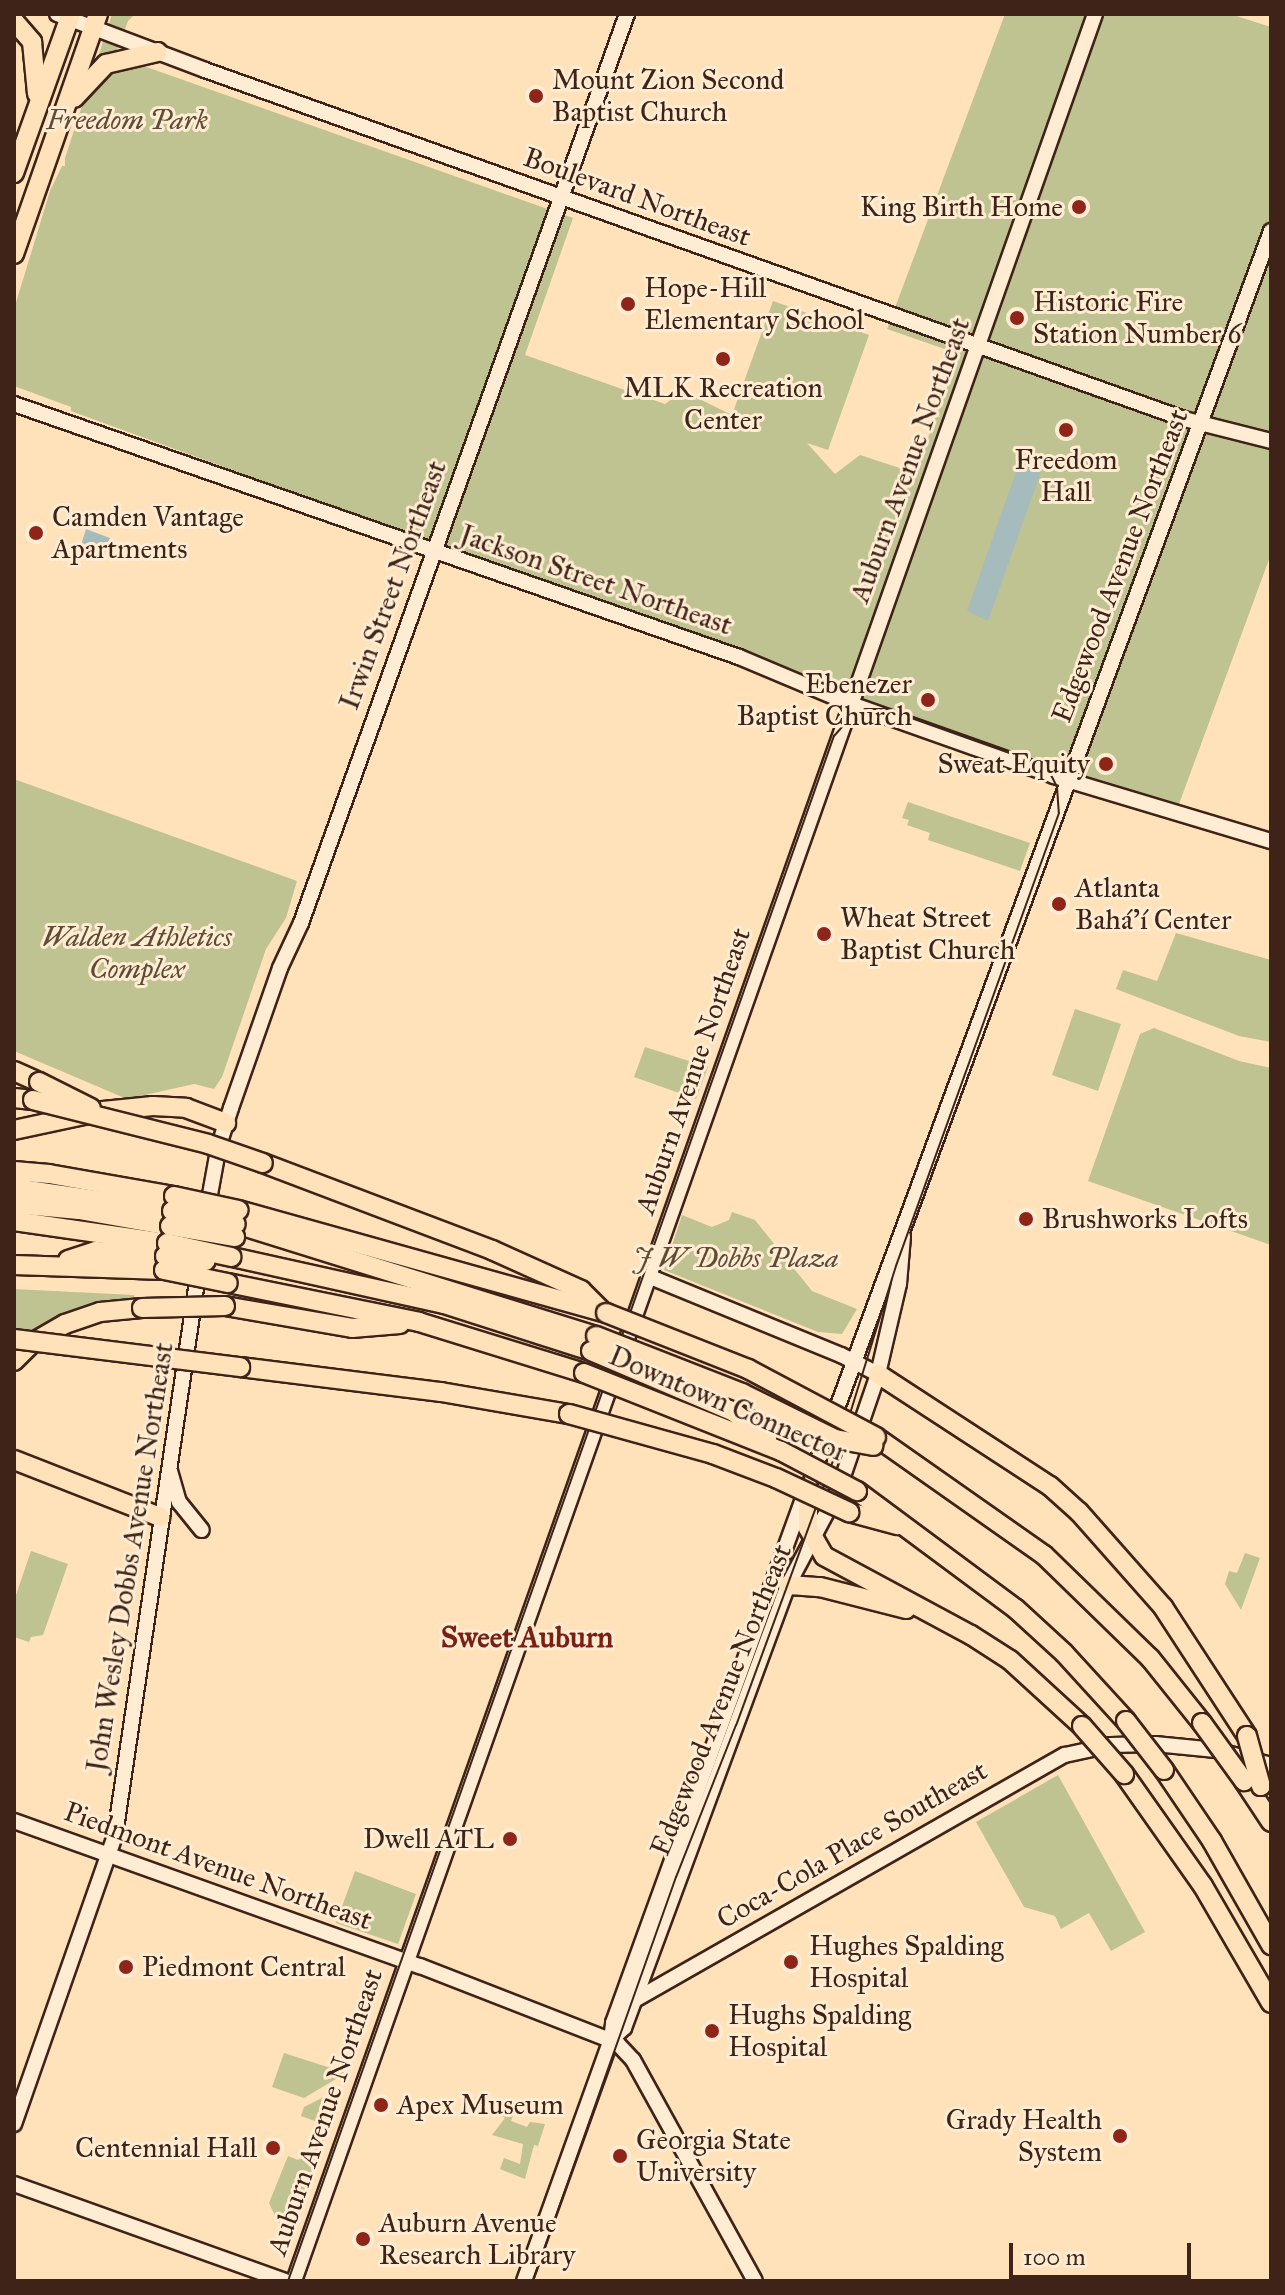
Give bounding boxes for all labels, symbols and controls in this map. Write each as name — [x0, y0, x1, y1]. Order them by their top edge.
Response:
place label: Mount Zion Second Baptist Church — [552, 63, 784, 129]
marker: Mount Zion Second Baptist Church — [527, 87, 545, 105]
park label: Freedom Park — [46, 103, 208, 137]
street label: Boulevard Northeast — [519, 140, 755, 254]
place label: King Birth Home — [860, 190, 1063, 224]
marker: King Birth Home — [1070, 198, 1088, 216]
place label: Hope-Hill Elementary School — [644, 271, 864, 337]
place label: Historic Fire Station Number 6 — [1033, 285, 1242, 351]
marker: Hope-Hill Elementary School — [619, 295, 637, 313]
marker: Historic Fire Station Number 6 — [1008, 309, 1026, 327]
street label: Auburn Avenue Northeast — [843, 313, 977, 607]
marker: MLK Recreation Center — [714, 350, 732, 368]
place label: MLK Recreation Center — [623, 371, 823, 437]
street label: Edgewood Avenue Northeast — [1045, 405, 1195, 727]
marker: Freedom Hall — [1057, 421, 1075, 439]
place label: Freedom Hall — [1014, 443, 1118, 509]
street label: Irwin Street Northeast — [332, 456, 454, 714]
place label: Camden Vantage Apartments — [52, 500, 244, 566]
street label: Jackson Street Northeast — [456, 518, 736, 642]
marker: Camden Vantage Apartments — [27, 524, 45, 542]
place label: Ebenezer Baptist Church — [737, 667, 912, 733]
marker: Ebenezer Baptist Church — [919, 691, 937, 709]
place label: Sweat Equity — [938, 747, 1090, 781]
marker: Sweat Equity — [1097, 755, 1115, 773]
place label: Atlanta Bahá'í Center — [1075, 871, 1231, 937]
marker: Atlanta Bahá'í Center — [1050, 895, 1068, 913]
place label: Wheat Street Baptist Church — [840, 901, 1015, 967]
park label: Walden Athletics Complex — [42, 920, 232, 986]
street label: Auburn Avenue Northeast — [628, 923, 758, 1219]
marker: Wheat Street Baptist Church — [815, 925, 833, 943]
place label: Brushworks Lofts — [1042, 1202, 1248, 1236]
marker: Brushworks Lofts — [1017, 1210, 1035, 1228]
park label: J W Dobbs Plaza — [633, 1241, 839, 1275]
street label: Downtown Connector — [604, 1339, 852, 1469]
street label: John Wesley Dobbs Avenue Northeast — [79, 1340, 181, 1774]
street label: Edgewood Avenue Northeast — [643, 1539, 799, 1861]
district label: Sweet Auburn — [441, 1619, 613, 1655]
street label: Coca-Cola Place Southeast — [711, 1754, 993, 1936]
street label: Piedmont Avenue Northeast — [59, 1795, 377, 1937]
place label: Dwell ATL — [363, 1822, 494, 1856]
marker: Dwell ATL — [501, 1830, 519, 1848]
place label: Hughes Spalding Hospital — [809, 1929, 1004, 1995]
place label: Piedmont Central — [142, 1950, 346, 1984]
marker: Hughes Spalding Hospital — [780, 1951, 802, 1973]
marker: Piedmont Central — [117, 1958, 135, 1976]
street label: Auburn Avenue Northeast — [260, 1964, 390, 2260]
place label: Hughs Spalding Hospital — [728, 1998, 911, 2064]
marker: Hughs Spalding Hospital — [703, 2022, 721, 2040]
place label: Apex Museum — [397, 2088, 564, 2122]
marker: Apex Museum — [372, 2096, 390, 2114]
place label: Grady Health System — [946, 2103, 1102, 2169]
place label: Georgia State University — [636, 2123, 791, 2189]
marker: Grady Health System — [1109, 2125, 1131, 2147]
place label: Centennial Hall — [75, 2131, 257, 2165]
marker: Centennial Hall — [264, 2139, 282, 2157]
marker: Georgia State University — [611, 2147, 629, 2165]
place label: Auburn Avenue Research Library — [379, 2206, 575, 2272]
scale bar — [1013, 2227, 1195, 2277]
marker: Auburn Avenue Research Library — [354, 2230, 372, 2248]
text: 100 m — [1023, 2242, 1086, 2272]

